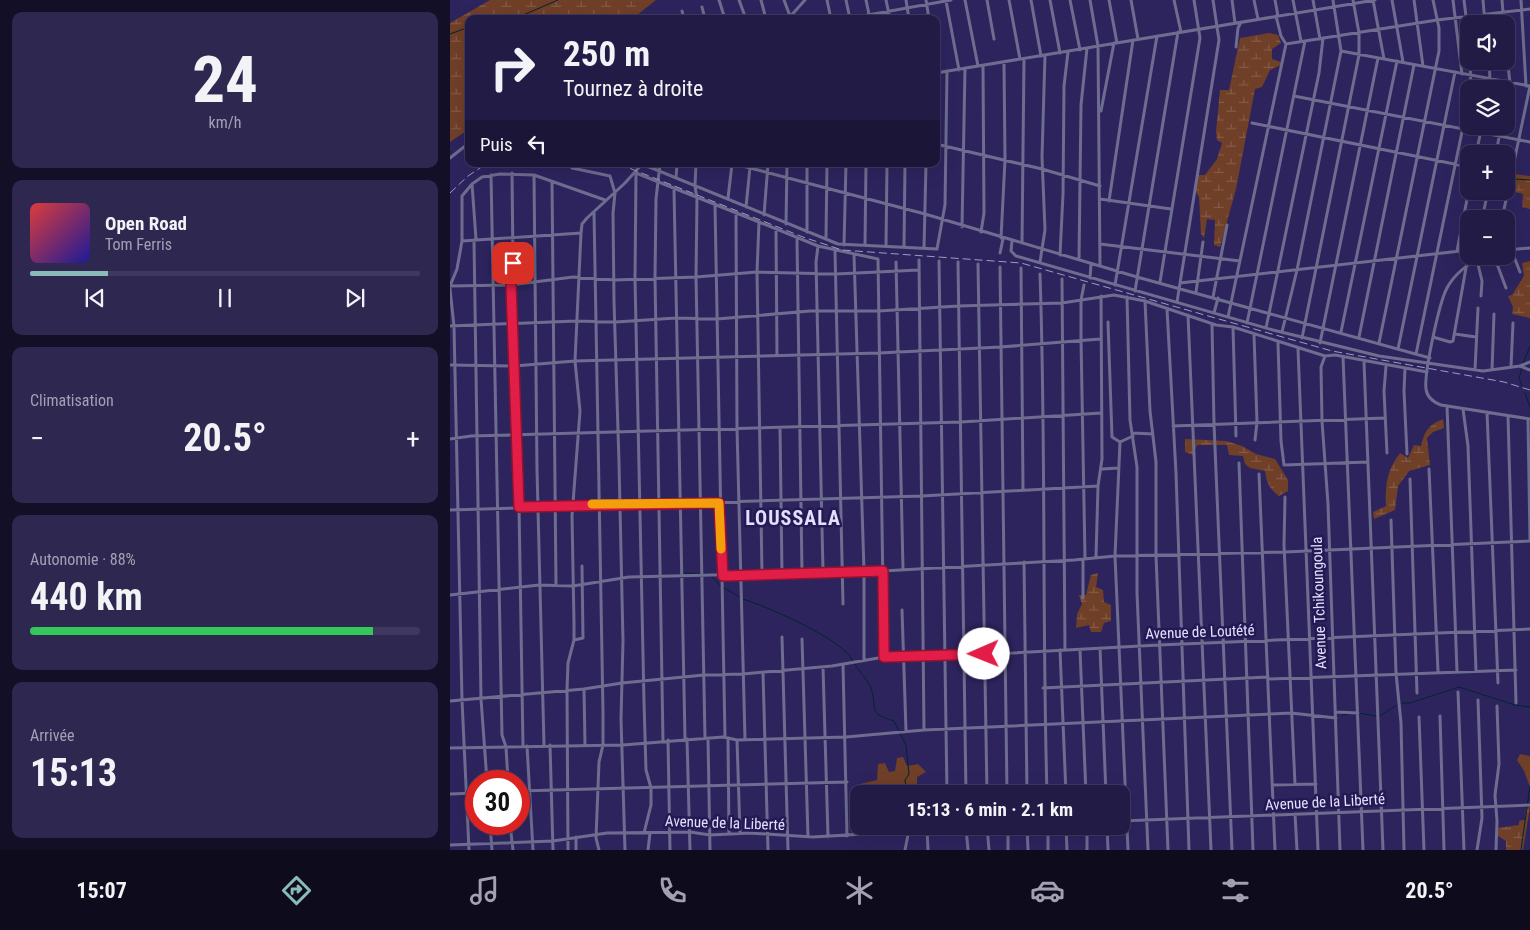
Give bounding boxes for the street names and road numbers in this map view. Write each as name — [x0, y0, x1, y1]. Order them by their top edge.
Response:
street label: Avenue Tchikoungoula — [1308, 536, 1330, 670]
street label: Avenue de Loutété — [1145, 621, 1255, 643]
street label: Avenue de la Liberté — [1265, 790, 1385, 814]
street label: Avenue de la Liberté — [665, 812, 785, 834]

